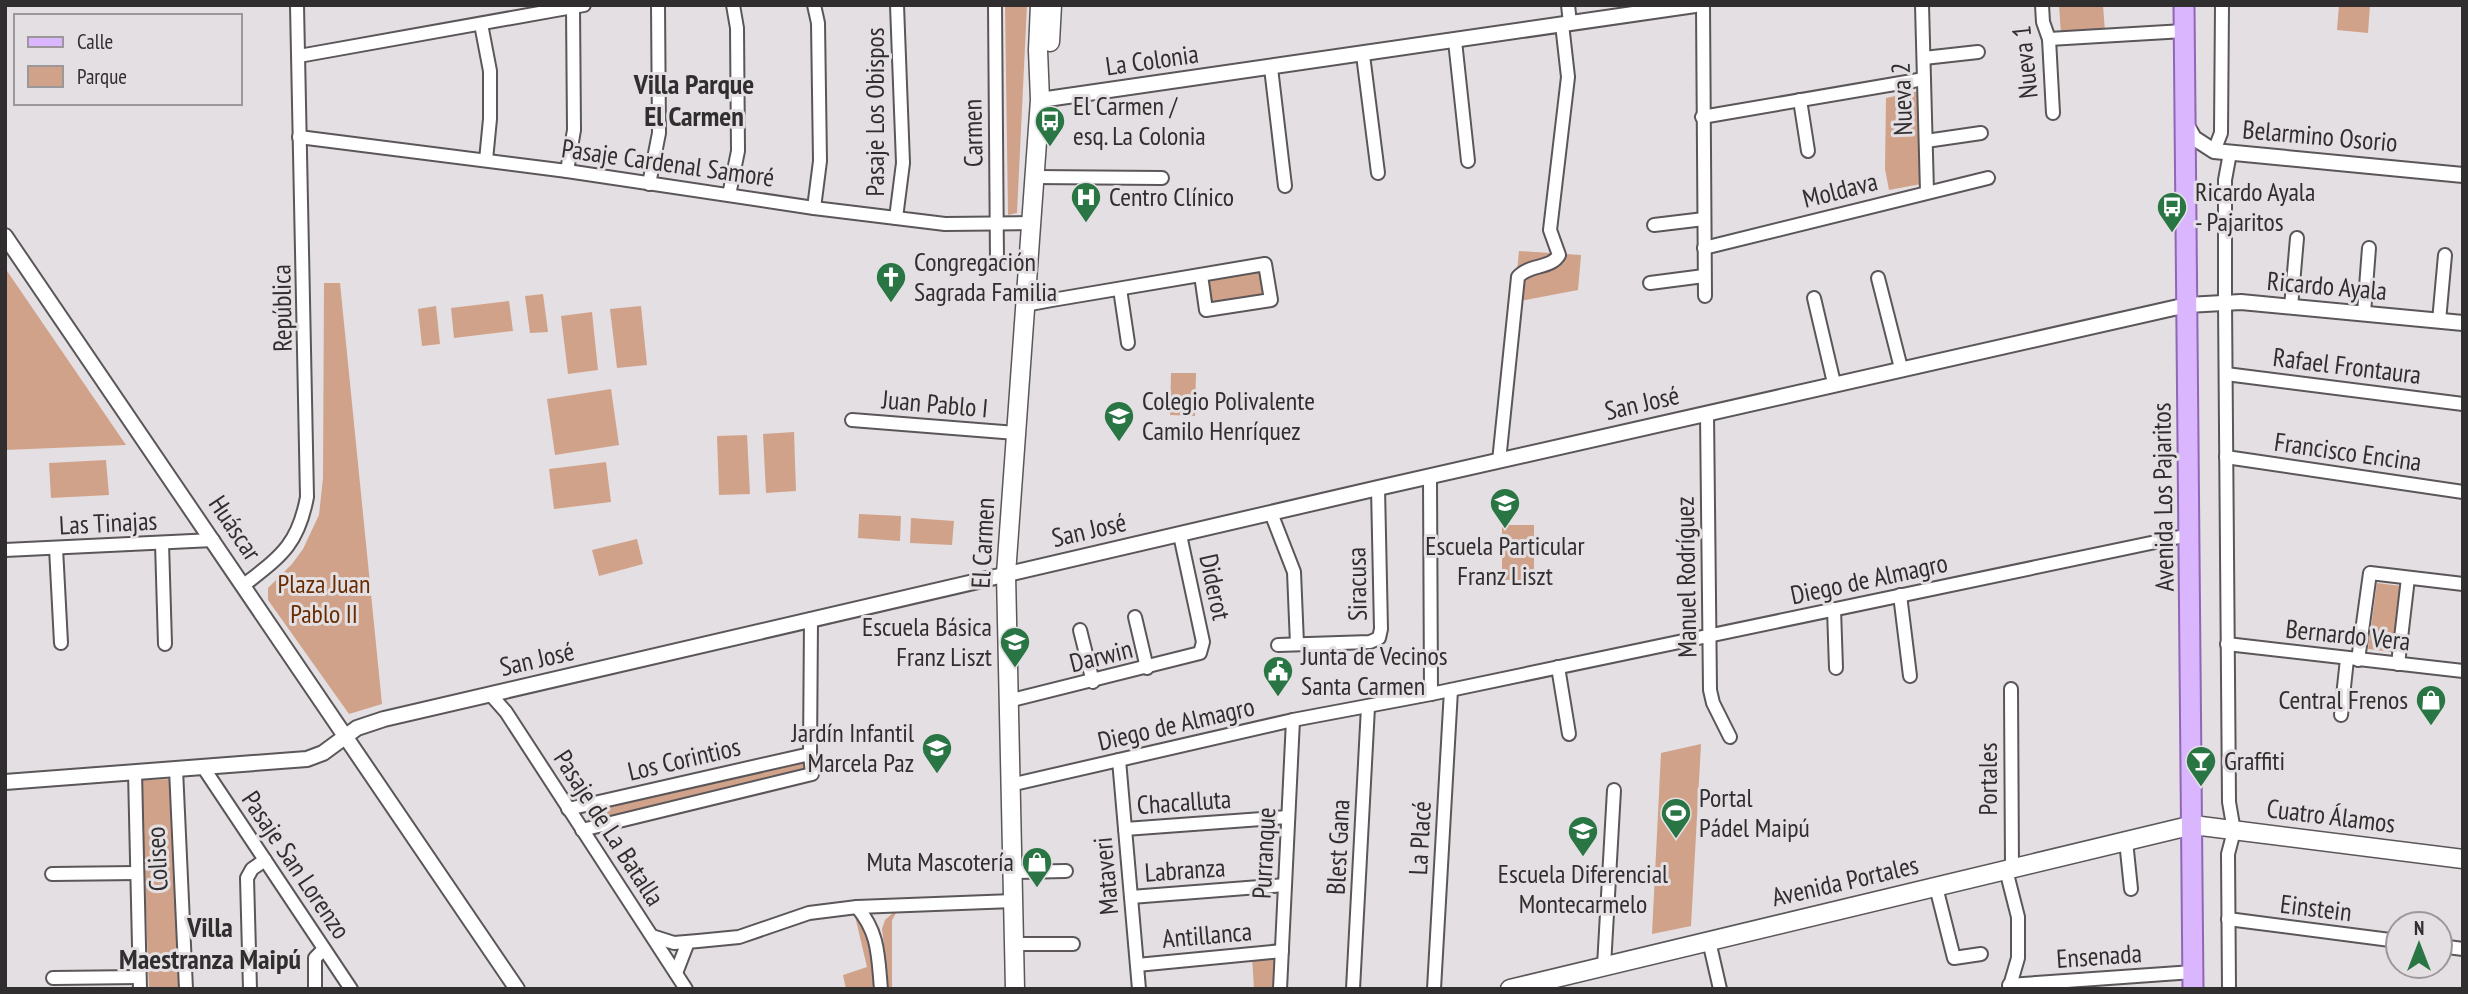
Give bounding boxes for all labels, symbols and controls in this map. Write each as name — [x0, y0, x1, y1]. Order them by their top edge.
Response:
legend — [14, 14, 242, 105]
street label: Nueva 1 — [2004, 24, 2045, 100]
text: Calle — [77, 28, 113, 55]
street label: Pasaje Los Obispos — [858, 28, 891, 196]
street label: La Colonia — [1103, 37, 1201, 82]
street label: Nueva 2 — [1884, 62, 1919, 136]
text: Parque — [77, 63, 127, 90]
district label: Villa Parque El Carmen — [633, 65, 754, 134]
place label: El Carmen / esq. La Colonia — [1073, 89, 1206, 152]
street label: Carmen — [955, 99, 990, 167]
bus stop icon: El Carmen / esq. La Colonia — [1033, 104, 1067, 148]
street label: Belarmino Osorio — [2241, 112, 2399, 159]
street label: Pasaje Cardenal Samoré — [560, 131, 777, 194]
street label: Moldava — [1799, 164, 1881, 215]
place label: Ricardo Ayala - Pajaritos — [2195, 175, 2315, 238]
hospital icon: Centro Clínico — [1069, 180, 1103, 224]
place label: Centro Clínico — [1109, 180, 1234, 213]
bus stop icon: Ricardo Ayala - Pajaritos — [2155, 190, 2189, 234]
place label: Congregación Sagrada Familia — [914, 245, 1057, 308]
church icon: Congregación Sagrada Familia — [874, 260, 908, 304]
street label: República — [264, 264, 299, 352]
street label: Ricardo Ayala — [2266, 264, 2388, 307]
street label: Rafael Frontaura — [2271, 340, 2423, 391]
street label: San José — [1601, 378, 1682, 427]
street label: Juan Pablo I — [880, 382, 990, 425]
place label: Colegio Polivalente Camilo Henríquez — [1142, 384, 1315, 447]
school or university icon: Colegio Polivalente Camilo Henríquez — [1102, 399, 1136, 443]
street label: Avenida Los Pajaritos — [2144, 402, 2181, 592]
street label: Francisco Encina — [2272, 425, 2424, 478]
school or university icon: Escuela Particular Franz Liszt — [1488, 486, 1522, 530]
street label: Huáscar — [202, 489, 269, 566]
street label: Manuel Rodríguez — [1668, 496, 1703, 658]
street label: El Carmen — [964, 497, 1001, 589]
street label: Las Tinajas — [58, 503, 158, 542]
street label: San José — [1048, 505, 1129, 554]
place label: Escuela Particular Franz Liszt — [1425, 529, 1585, 592]
street label: Diego de Almagro — [1787, 546, 1951, 611]
street label: Siracusa — [1339, 547, 1374, 621]
street label: Diderot — [1192, 551, 1239, 623]
park label: Plaza Juan Pablo II — [278, 567, 370, 630]
place label: Escuela Básica Franz Liszt — [862, 610, 992, 673]
street label: Bernardo Vera — [2284, 612, 2412, 657]
school or university icon: Escuela Básica Franz Liszt — [998, 625, 1032, 669]
street label: Darwin — [1066, 632, 1136, 679]
street label: San José — [496, 634, 577, 683]
place label: Junta de Vecinos Santa Carmen — [1300, 639, 1448, 702]
public building icon: Junta de Vecinos Santa Carmen — [1261, 654, 1295, 698]
place label: Central Frenos — [2278, 683, 2408, 716]
shop icon: Central Frenos — [2414, 683, 2448, 727]
street label: Diego de Almagro — [1094, 689, 1257, 758]
place label: Jardín Infantil Marcela Paz — [791, 716, 914, 779]
street label: Los Corintios — [624, 730, 743, 787]
school or university icon: Jardín Infantil Marcela Paz — [920, 731, 954, 775]
street label: Portales — [1971, 742, 2004, 816]
street label: Pasaje de La Batalla — [547, 744, 672, 912]
bar icon: Graffiti — [2184, 744, 2218, 788]
place label: Graffiti — [2224, 744, 2285, 777]
place label: Portal Pádel Maipú — [1699, 781, 1810, 844]
street label: Chacalluta — [1136, 782, 1232, 821]
street label: Pasaje San Lorenzo — [235, 784, 358, 945]
street label: Cuatro Álamos — [2265, 791, 2397, 840]
sports icon: Portal Pádel Maipú — [1659, 796, 1693, 840]
street label: Blest Gana — [1319, 798, 1356, 896]
street label: La Placé — [1401, 800, 1438, 876]
street label: Purranque — [1245, 806, 1282, 900]
school or university icon: Escuela Diferencial Montecarmelo — [1566, 814, 1600, 858]
street label: Coliseo — [138, 826, 175, 892]
street label: Mataveri — [1086, 836, 1125, 916]
place label: Muta Mascotería — [866, 845, 1014, 878]
shop icon: Muta Mascotería — [1020, 845, 1054, 889]
street label: Avenida Portales — [1768, 848, 1922, 913]
street label: Labranza — [1144, 850, 1226, 889]
place label: Escuela Diferencial Montecarmelo — [1498, 857, 1668, 920]
street label: Einstein — [2278, 887, 2354, 928]
district label: Villa Maestranza Maipú — [119, 908, 301, 977]
north arrow — [2384, 910, 2454, 980]
street label: Antillanca — [1161, 914, 1253, 955]
text: N — [2414, 916, 2424, 940]
street label: Ensenada — [2055, 936, 2143, 975]

